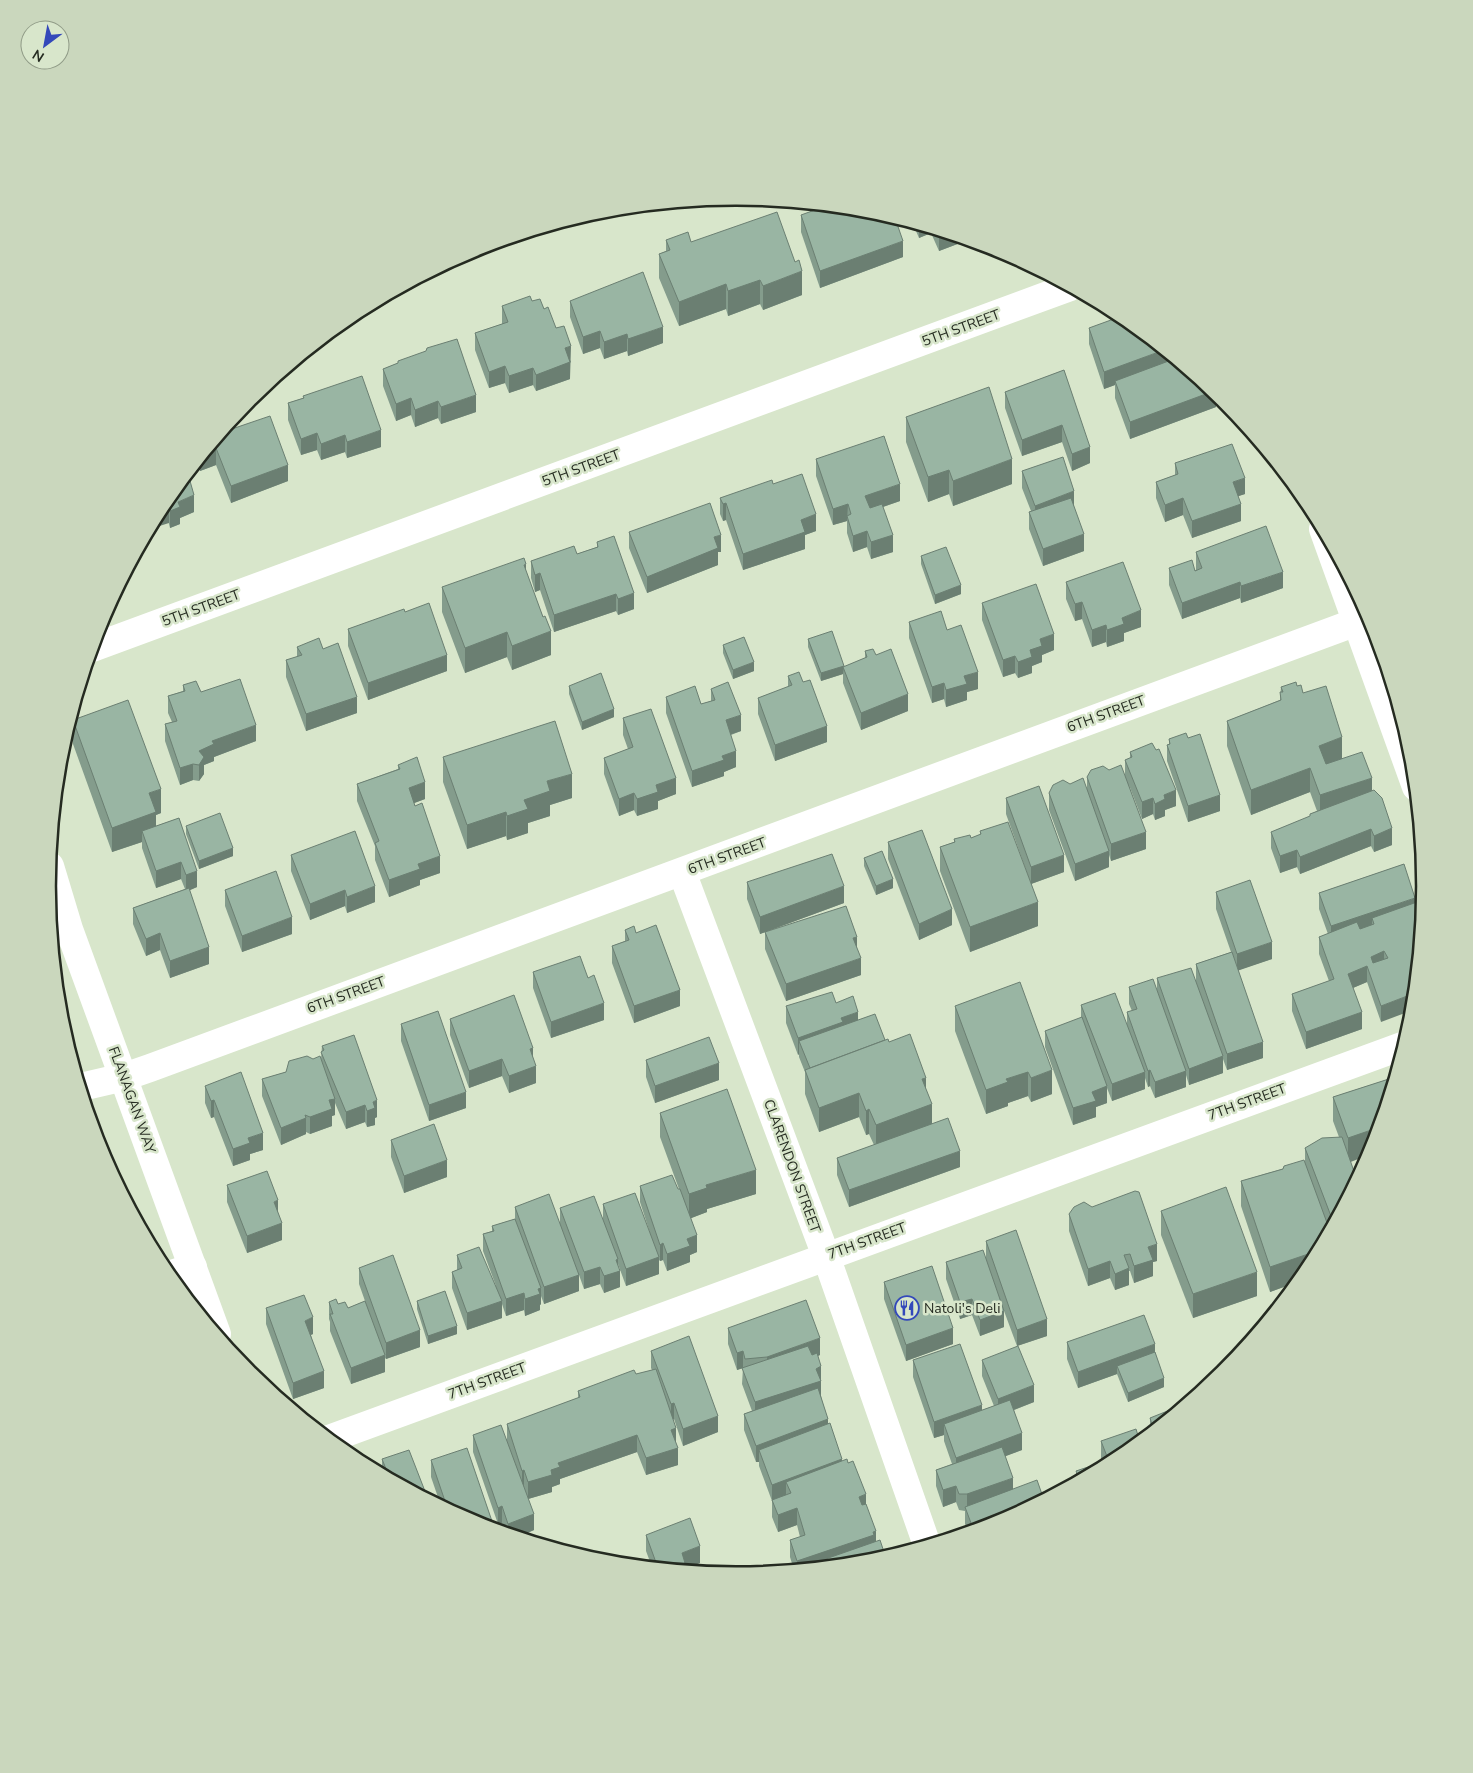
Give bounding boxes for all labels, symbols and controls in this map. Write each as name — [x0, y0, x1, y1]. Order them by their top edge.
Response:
north arrow — [20, 20, 70, 70]
text: N — [29, 45, 48, 66]
street label: 5TH STREET — [919, 305, 1003, 351]
street label: 5TH STREET — [539, 445, 623, 491]
street label: 5TH STREET — [159, 585, 243, 631]
street label: 6TH STREET — [1064, 691, 1148, 737]
street label: 6TH STREET — [685, 833, 769, 879]
street label: 6TH STREET — [304, 972, 388, 1018]
street label: FLANAGAN WAY — [104, 1044, 160, 1157]
street label: 7TH STREET — [1205, 1079, 1289, 1125]
street label: CLARENDON STREET — [759, 1097, 825, 1236]
street label: 7TH STREET — [825, 1218, 909, 1264]
restaurant icon: Natoli's Deli — [894, 1295, 920, 1321]
place label: Natoli's Deli — [924, 1299, 1000, 1318]
street label: 7TH STREET — [445, 1358, 529, 1404]

